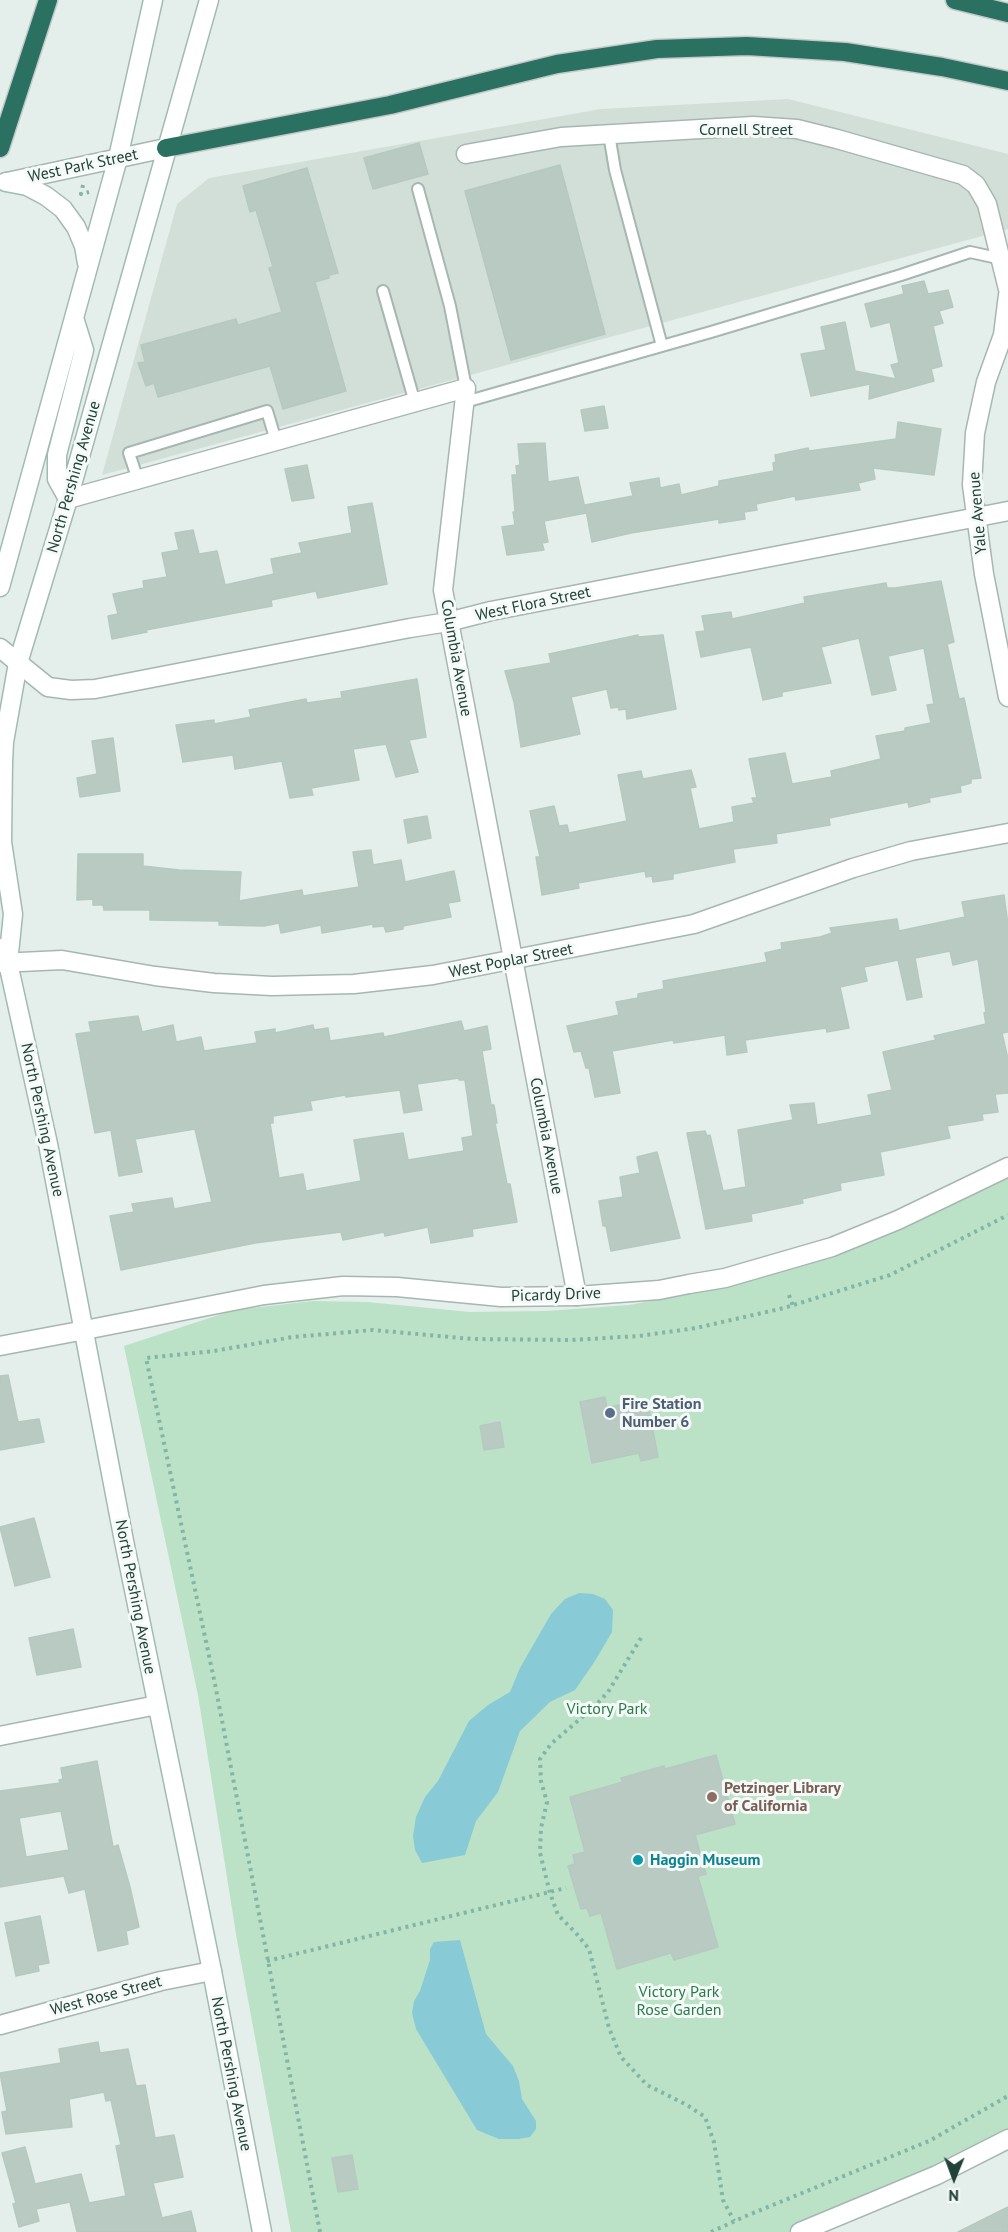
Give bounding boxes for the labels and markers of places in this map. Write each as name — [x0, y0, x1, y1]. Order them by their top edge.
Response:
place label: Fire Station Number 6 — [622, 1394, 701, 1432]
marker: Fire Station Number 6 — [603, 1406, 617, 1420]
place label: Petzinger Library of California — [724, 1778, 841, 1816]
marker: Petzinger Library of California — [705, 1790, 719, 1804]
place label: Haggin Museum — [650, 1850, 760, 1870]
marker: Haggin Museum — [631, 1853, 645, 1867]

